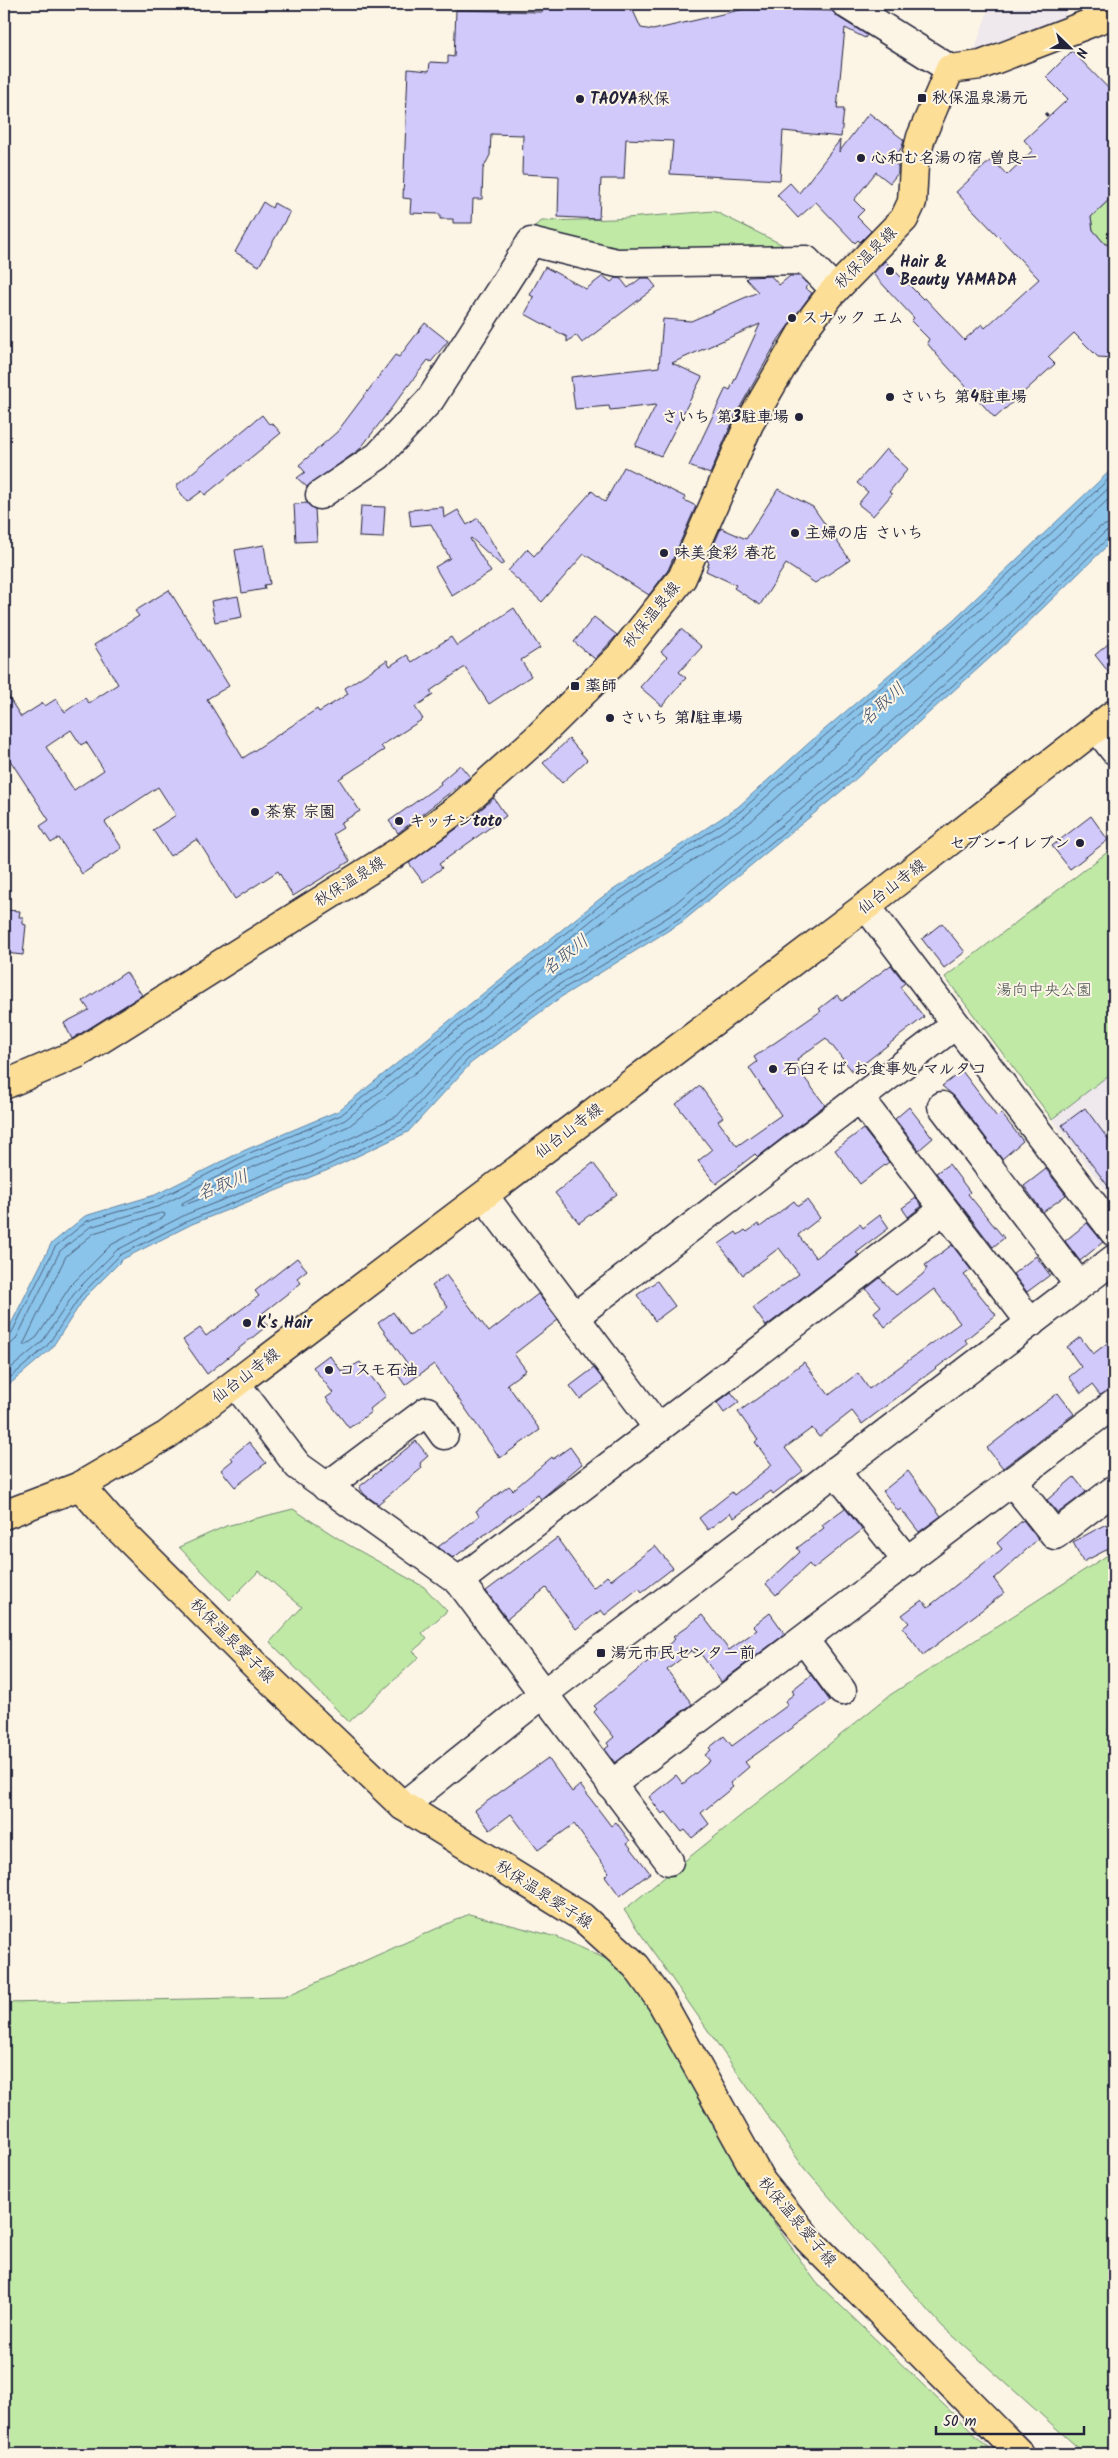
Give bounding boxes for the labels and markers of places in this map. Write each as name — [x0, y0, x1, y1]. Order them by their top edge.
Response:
place label: 秋保温泉湯元 — [932, 86, 1028, 111]
place label: TAOYA秋保 — [590, 87, 670, 112]
marker: 秋保温泉湯元 — [916, 92, 928, 104]
marker: TAOYA秋保 — [574, 93, 586, 105]
place label: 心和む名湯の宿 曽良一 — [871, 146, 1037, 171]
marker: 心和む名湯の宿 曽良一 — [855, 152, 867, 164]
place label: Hair & Beauty YAMADA — [900, 250, 1017, 293]
marker: Hair & Beauty YAMADA — [884, 265, 896, 277]
place label: スナック エム — [802, 306, 904, 331]
marker: スナック エム — [786, 312, 798, 324]
place label: さいち 第4駐車場 — [900, 385, 1027, 410]
marker: さいち 第4駐車場 — [884, 391, 896, 403]
place label: さいち 第3駐車場 — [662, 405, 789, 430]
marker: さいち 第3駐車場 — [793, 411, 805, 423]
place label: 主婦の店 さいち — [805, 521, 923, 546]
marker: 主婦の店 さいち — [789, 527, 801, 539]
place label: 味美食彩 春花 — [674, 541, 776, 566]
marker: 味美食彩 春花 — [658, 547, 670, 559]
place label: 薬師 — [585, 674, 617, 699]
marker: 薬師 — [569, 680, 581, 692]
place label: さいち 第1駐車場 — [620, 706, 743, 731]
marker: さいち 第1駐車場 — [604, 712, 616, 724]
place label: 茶寮 宗園 — [265, 800, 335, 825]
marker: 茶寮 宗園 — [249, 806, 261, 818]
place label: キッチンtoto — [409, 809, 502, 834]
marker: キッチンtoto — [393, 815, 405, 827]
place label: セブン-イレブン — [950, 831, 1070, 856]
marker: セブン-イレブン — [1074, 837, 1086, 849]
place label: 石臼そば お食事処 マルタコ — [783, 1057, 987, 1082]
marker: 石臼そば お食事処 マルタコ — [767, 1063, 779, 1075]
place label: K's Hair — [257, 1311, 314, 1336]
marker: K's Hair — [241, 1317, 253, 1329]
place label: コスモ石油 — [339, 1358, 418, 1383]
marker: コスモ石油 — [323, 1364, 335, 1376]
place label: 湯元市民センター前 — [611, 1641, 755, 1666]
marker: 湯元市民センター前 — [595, 1647, 607, 1659]

